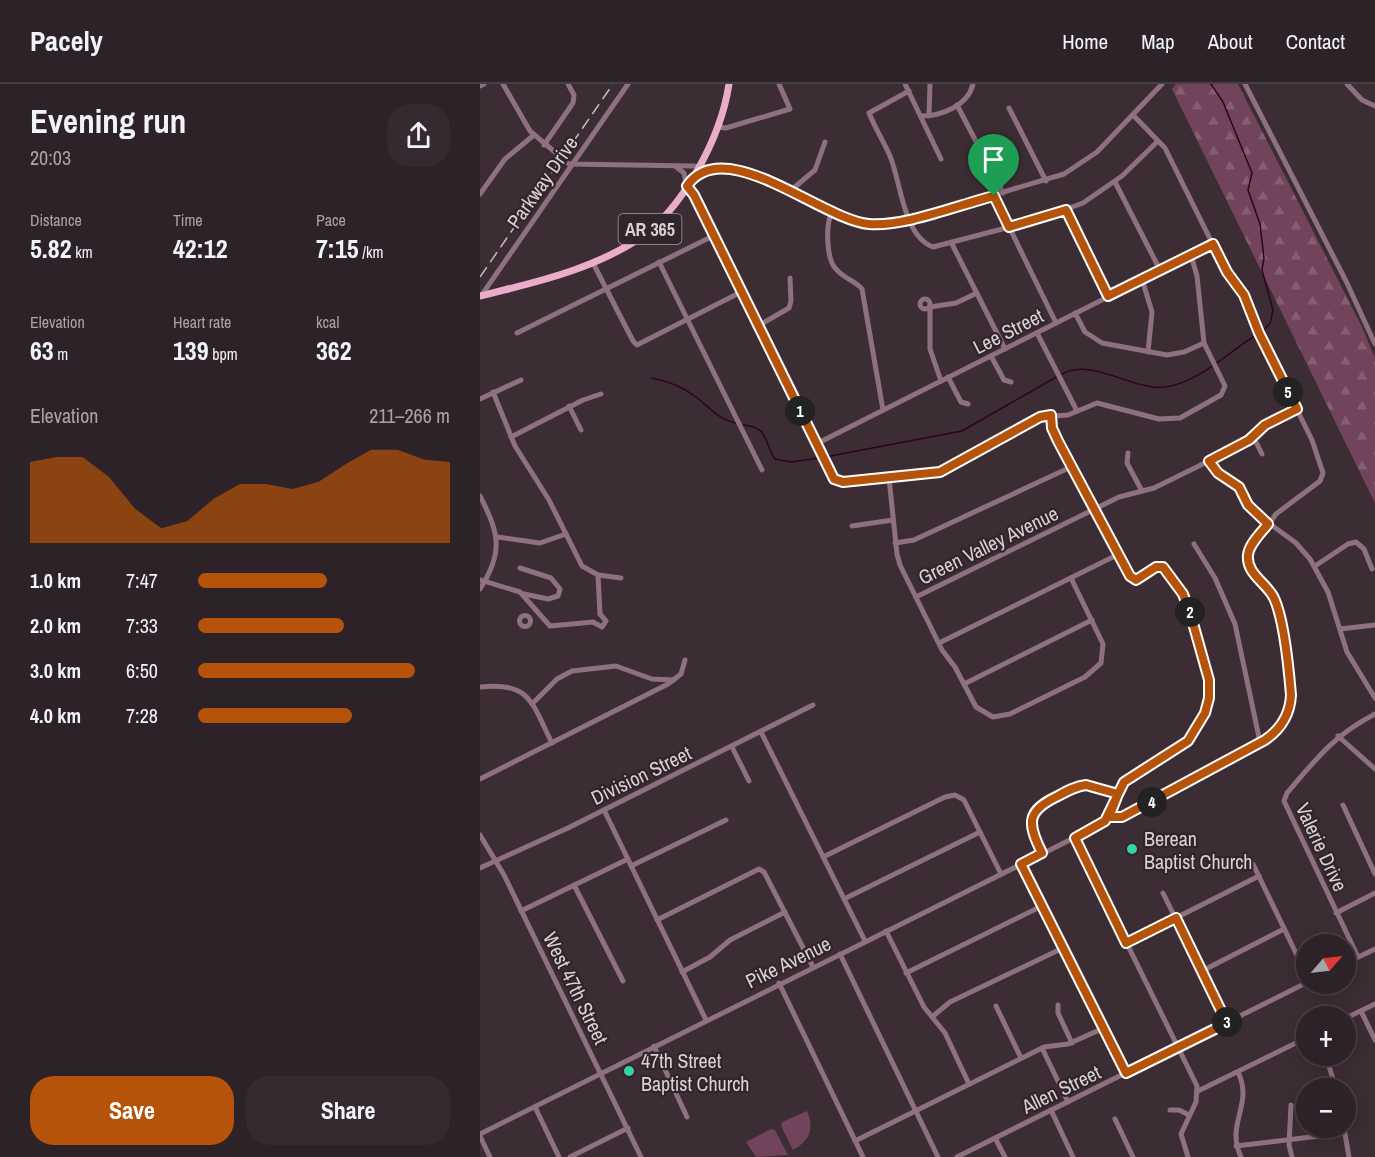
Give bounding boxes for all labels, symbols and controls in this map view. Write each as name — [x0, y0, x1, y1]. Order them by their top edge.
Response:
text: Pacely — [30, 22, 103, 60]
text: Home — [1062, 27, 1108, 56]
text: Map — [1141, 27, 1175, 56]
text: About — [1208, 27, 1253, 56]
text: Contact — [1286, 27, 1345, 56]
text: Evening run — [30, 99, 186, 143]
button: share — [387, 104, 450, 167]
street label: Parkway Drive — [500, 131, 584, 233]
pin — [968, 134, 1019, 196]
icon: arrive — [977, 143, 1010, 176]
text: 20:03 — [30, 144, 71, 171]
text: Distance — [30, 209, 82, 231]
text: Time — [173, 209, 203, 231]
text: Pace — [316, 209, 346, 231]
road number: AR 365 — [618, 214, 681, 244]
text: 5.82 — [30, 231, 72, 266]
text: 42:12 — [173, 231, 228, 266]
text: 7:15 — [316, 231, 359, 266]
text: km — [72, 241, 93, 263]
text: /km — [359, 241, 383, 263]
street label: Lee Street — [968, 302, 1048, 360]
text: Elevation — [30, 311, 85, 333]
text: Heart rate — [173, 311, 231, 333]
text: kcal — [316, 311, 339, 333]
text: 63 — [30, 333, 54, 368]
text: 139 — [173, 333, 209, 368]
text: 362 — [316, 333, 352, 368]
text: m — [54, 343, 68, 365]
text: bpm — [209, 343, 238, 365]
pin: 5 — [1273, 377, 1303, 407]
text: 5 — [1284, 381, 1292, 403]
pin: 1 — [785, 396, 815, 426]
text: 1 — [796, 400, 804, 422]
text: Elevation — [30, 402, 98, 429]
text: 211–266 m — [369, 402, 450, 429]
street label: Green Valley Avenue — [913, 499, 1063, 591]
text: 1.0 km — [30, 567, 81, 594]
text: 7:47 — [126, 567, 158, 594]
pin: 2 — [1175, 597, 1205, 627]
text: 2 — [1186, 601, 1194, 623]
text: 2.0 km — [30, 612, 81, 639]
text: 7:33 — [126, 612, 158, 639]
text: 3.0 km — [30, 657, 81, 684]
text: 6:50 — [126, 657, 158, 684]
text: 4.0 km — [30, 702, 81, 729]
text: 7:28 — [126, 702, 158, 729]
street label: Division Street — [586, 739, 696, 811]
pin: 4 — [1137, 787, 1167, 817]
text: 4 — [1148, 791, 1156, 813]
street label: Valerie Drive — [1290, 798, 1354, 896]
place label: Berean Baptist Church — [1144, 825, 1252, 875]
marker: Berean Baptist Church — [1125, 842, 1139, 856]
street label: West 47th Street — [537, 927, 615, 1049]
street label: Pike Avenue — [741, 930, 835, 994]
north arrow — [1296, 934, 1356, 994]
map controls — [1296, 934, 1356, 1138]
button: + — [1296, 1006, 1356, 1066]
pin: 3 — [1212, 1007, 1242, 1037]
text: 3 — [1223, 1011, 1231, 1033]
place label: 47th Street Baptist Church — [641, 1047, 749, 1097]
street label: Allen Street — [1016, 1058, 1105, 1120]
marker: 47th Street Baptist Church — [622, 1064, 636, 1078]
button: Save — [30, 1076, 234, 1145]
button: Share — [246, 1076, 450, 1145]
button: − — [1296, 1078, 1356, 1138]

